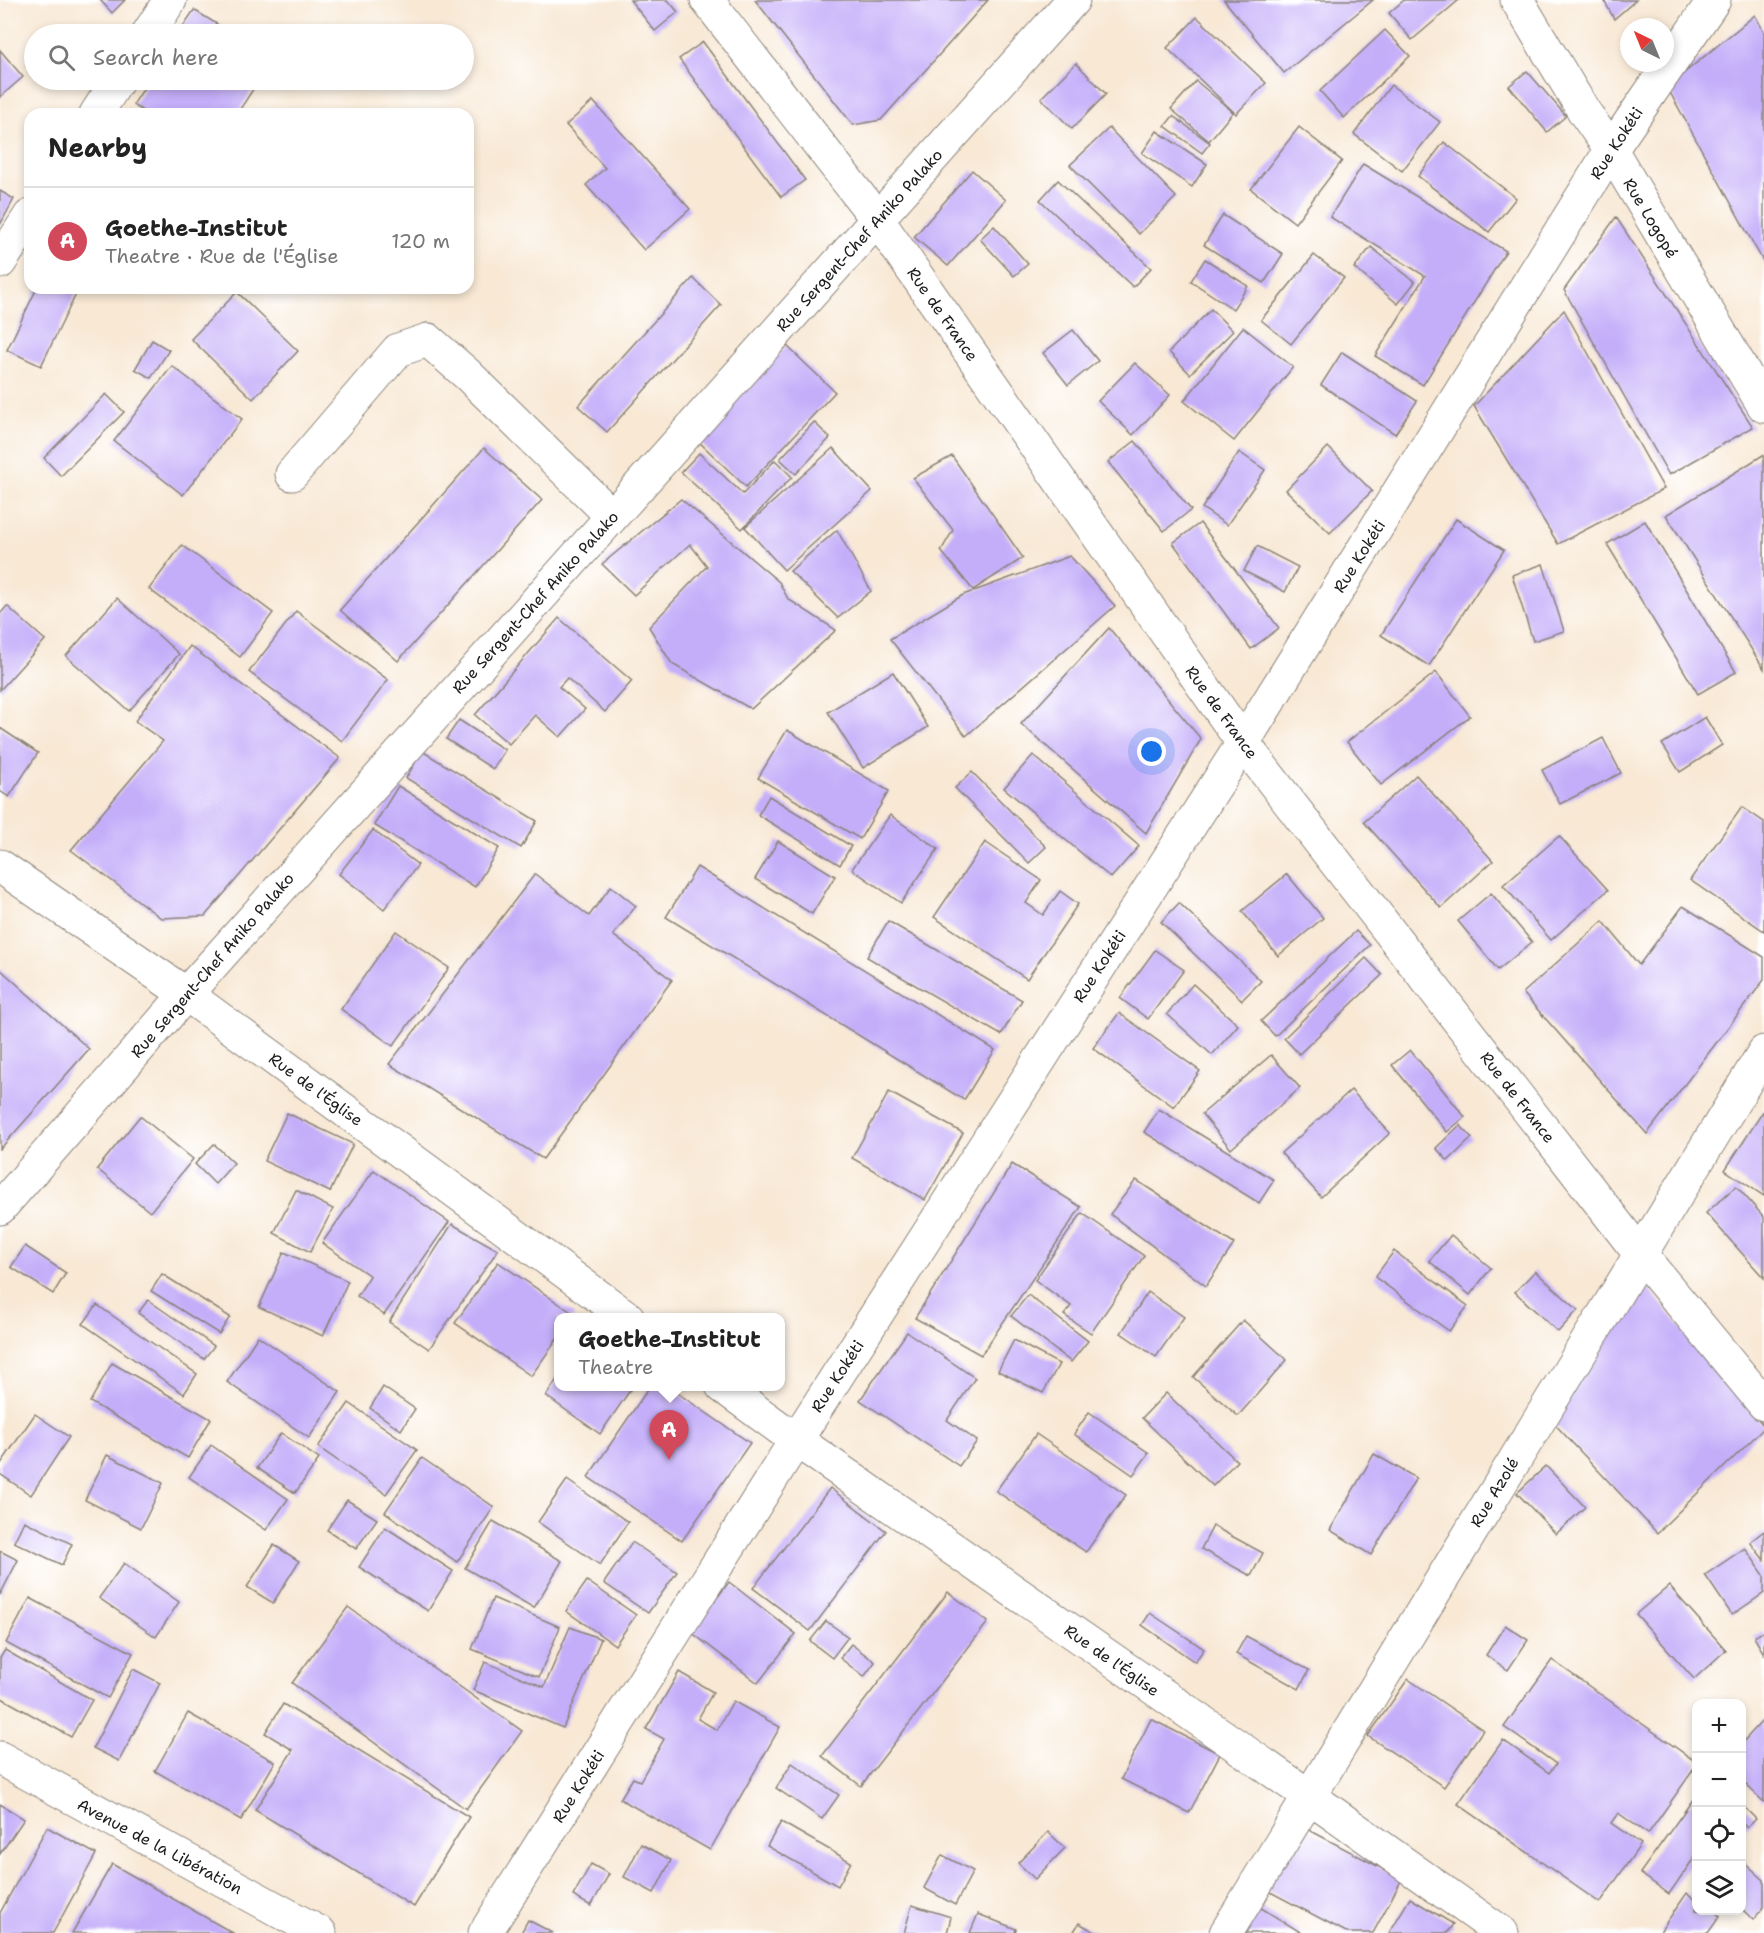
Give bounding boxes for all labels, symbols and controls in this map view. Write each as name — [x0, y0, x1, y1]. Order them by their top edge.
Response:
north arrow — [1620, 18, 1674, 72]
search box — [24, 24, 474, 90]
icon: search — [45, 41, 78, 74]
text: Search here — [93, 43, 219, 72]
street label: Rue Kokéti — [1585, 103, 1648, 183]
text: Nearby — [48, 130, 147, 165]
street label: Rue Sergent-Chef Aniko Palako — [772, 145, 947, 336]
street label: Rue Logopé — [1618, 174, 1683, 262]
text: Goethe-Institut — [105, 214, 288, 243]
text: A — [60, 228, 75, 254]
text: 120 m — [391, 228, 450, 254]
text: Theatre · Rue de l'Église — [105, 243, 339, 269]
street label: Rue de France — [902, 263, 983, 365]
street label: Rue Sergent-Chef Aniko Palako — [448, 507, 623, 698]
street label: Rue Kokéti — [1329, 516, 1390, 597]
street label: Rue de France — [1181, 662, 1262, 763]
your location — [1137, 737, 1166, 766]
street label: Rue Sergent-Chef Aniko Palako — [126, 868, 299, 1062]
street label: Rue Kokéti — [1068, 926, 1131, 1006]
street label: Rue de France — [1475, 1047, 1560, 1147]
street label: Rue de l'Église — [264, 1048, 367, 1131]
popup — [554, 1313, 785, 1391]
text: Goethe-Institut — [578, 1325, 761, 1354]
street label: Rue Kokéti — [806, 1336, 869, 1416]
text: Theatre — [578, 1354, 653, 1380]
pin: A — [650, 1410, 688, 1460]
street label: Rue Azolé — [1465, 1453, 1524, 1531]
street label: Rue de l'Église — [1060, 1620, 1163, 1701]
map controls — [1692, 1699, 1746, 1915]
button: + — [1692, 1699, 1746, 1753]
street label: Rue Kokéti — [548, 1746, 609, 1827]
button: − — [1692, 1753, 1746, 1807]
street label: Avenue de la Libération — [74, 1794, 246, 1899]
button: locate — [1692, 1807, 1746, 1861]
button: layers — [1692, 1861, 1746, 1915]

